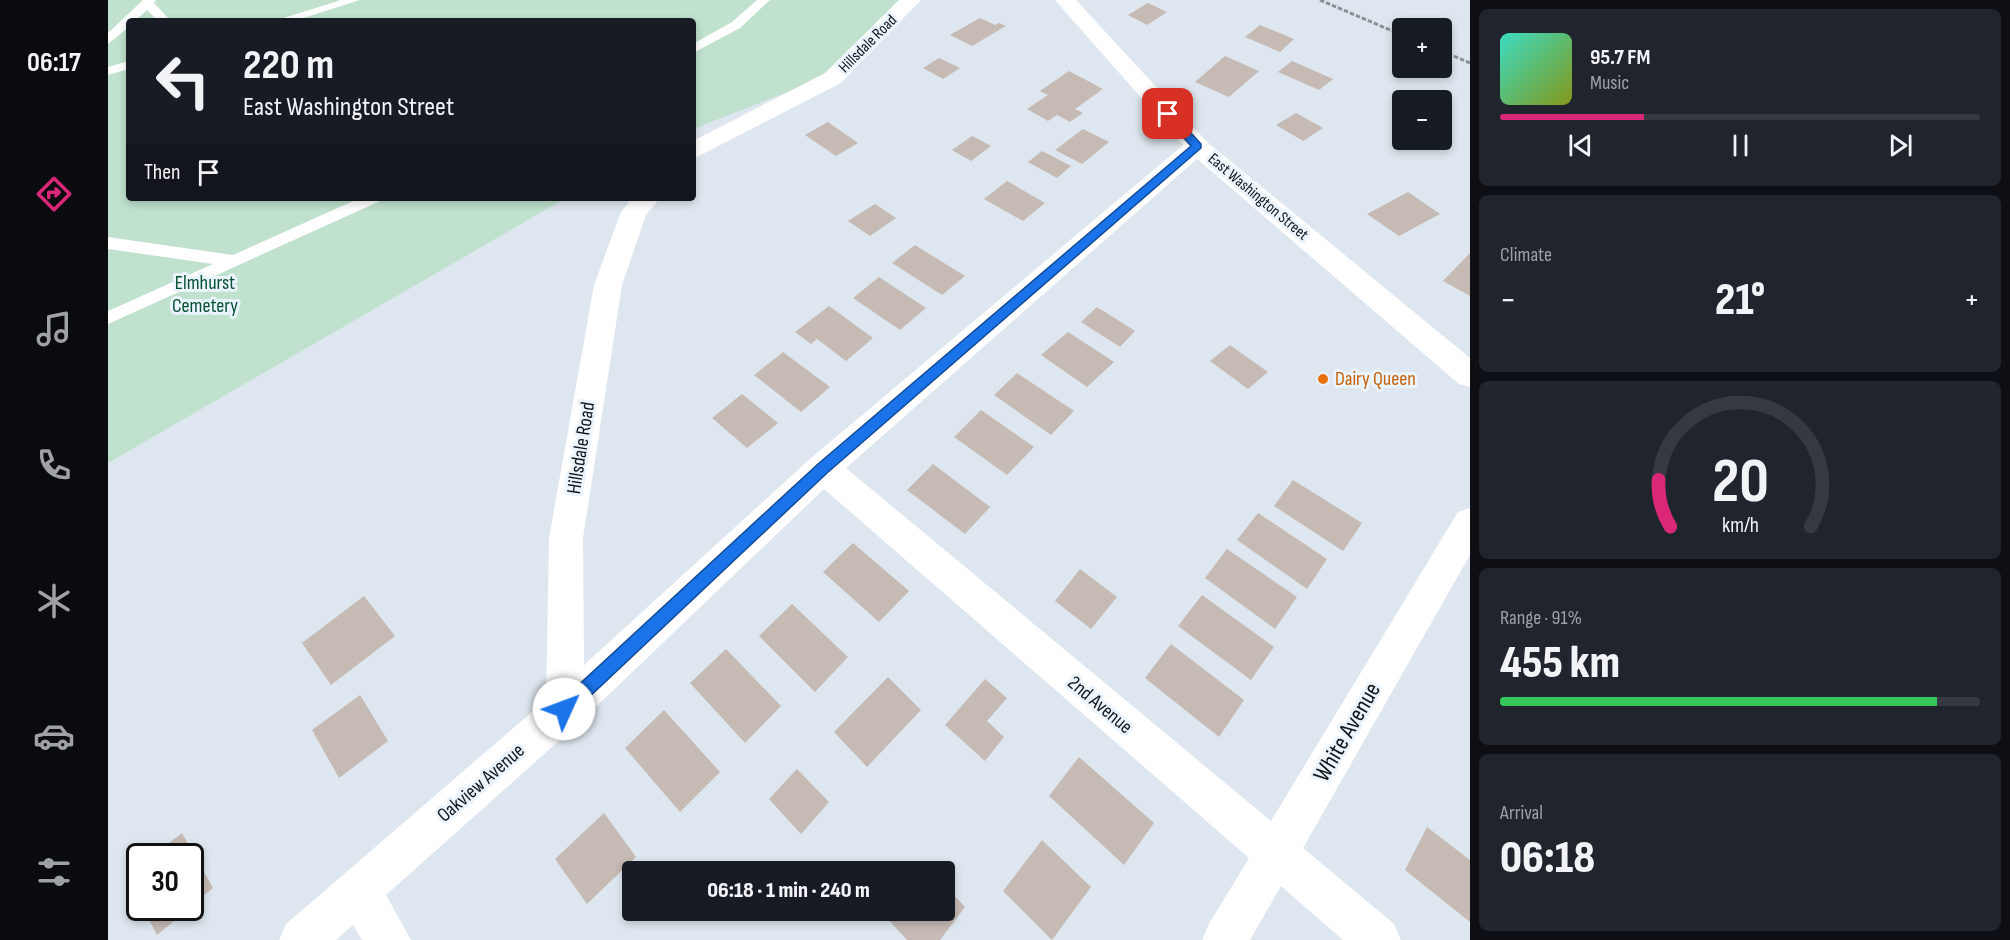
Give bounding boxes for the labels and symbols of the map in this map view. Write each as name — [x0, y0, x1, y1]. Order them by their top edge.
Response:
street label: Hillsdale Road — [835, 11, 901, 77]
pin — [1142, 88, 1193, 139]
street label: East Washington Street — [1204, 150, 1312, 245]
park label: Elmhurst Cemetery — [172, 271, 238, 318]
place label: Dairy Queen — [1335, 367, 1416, 391]
marker: Dairy Queen — [1316, 372, 1330, 386]
street label: Hillsdale Road — [562, 400, 600, 496]
street label: 2nd Avenue — [1063, 671, 1137, 739]
position arrow — [532, 677, 596, 741]
street label: White Avenue — [1307, 677, 1387, 787]
street label: Oakview Avenue — [432, 739, 530, 827]
speed limit sign: 30 — [126, 843, 204, 921]

